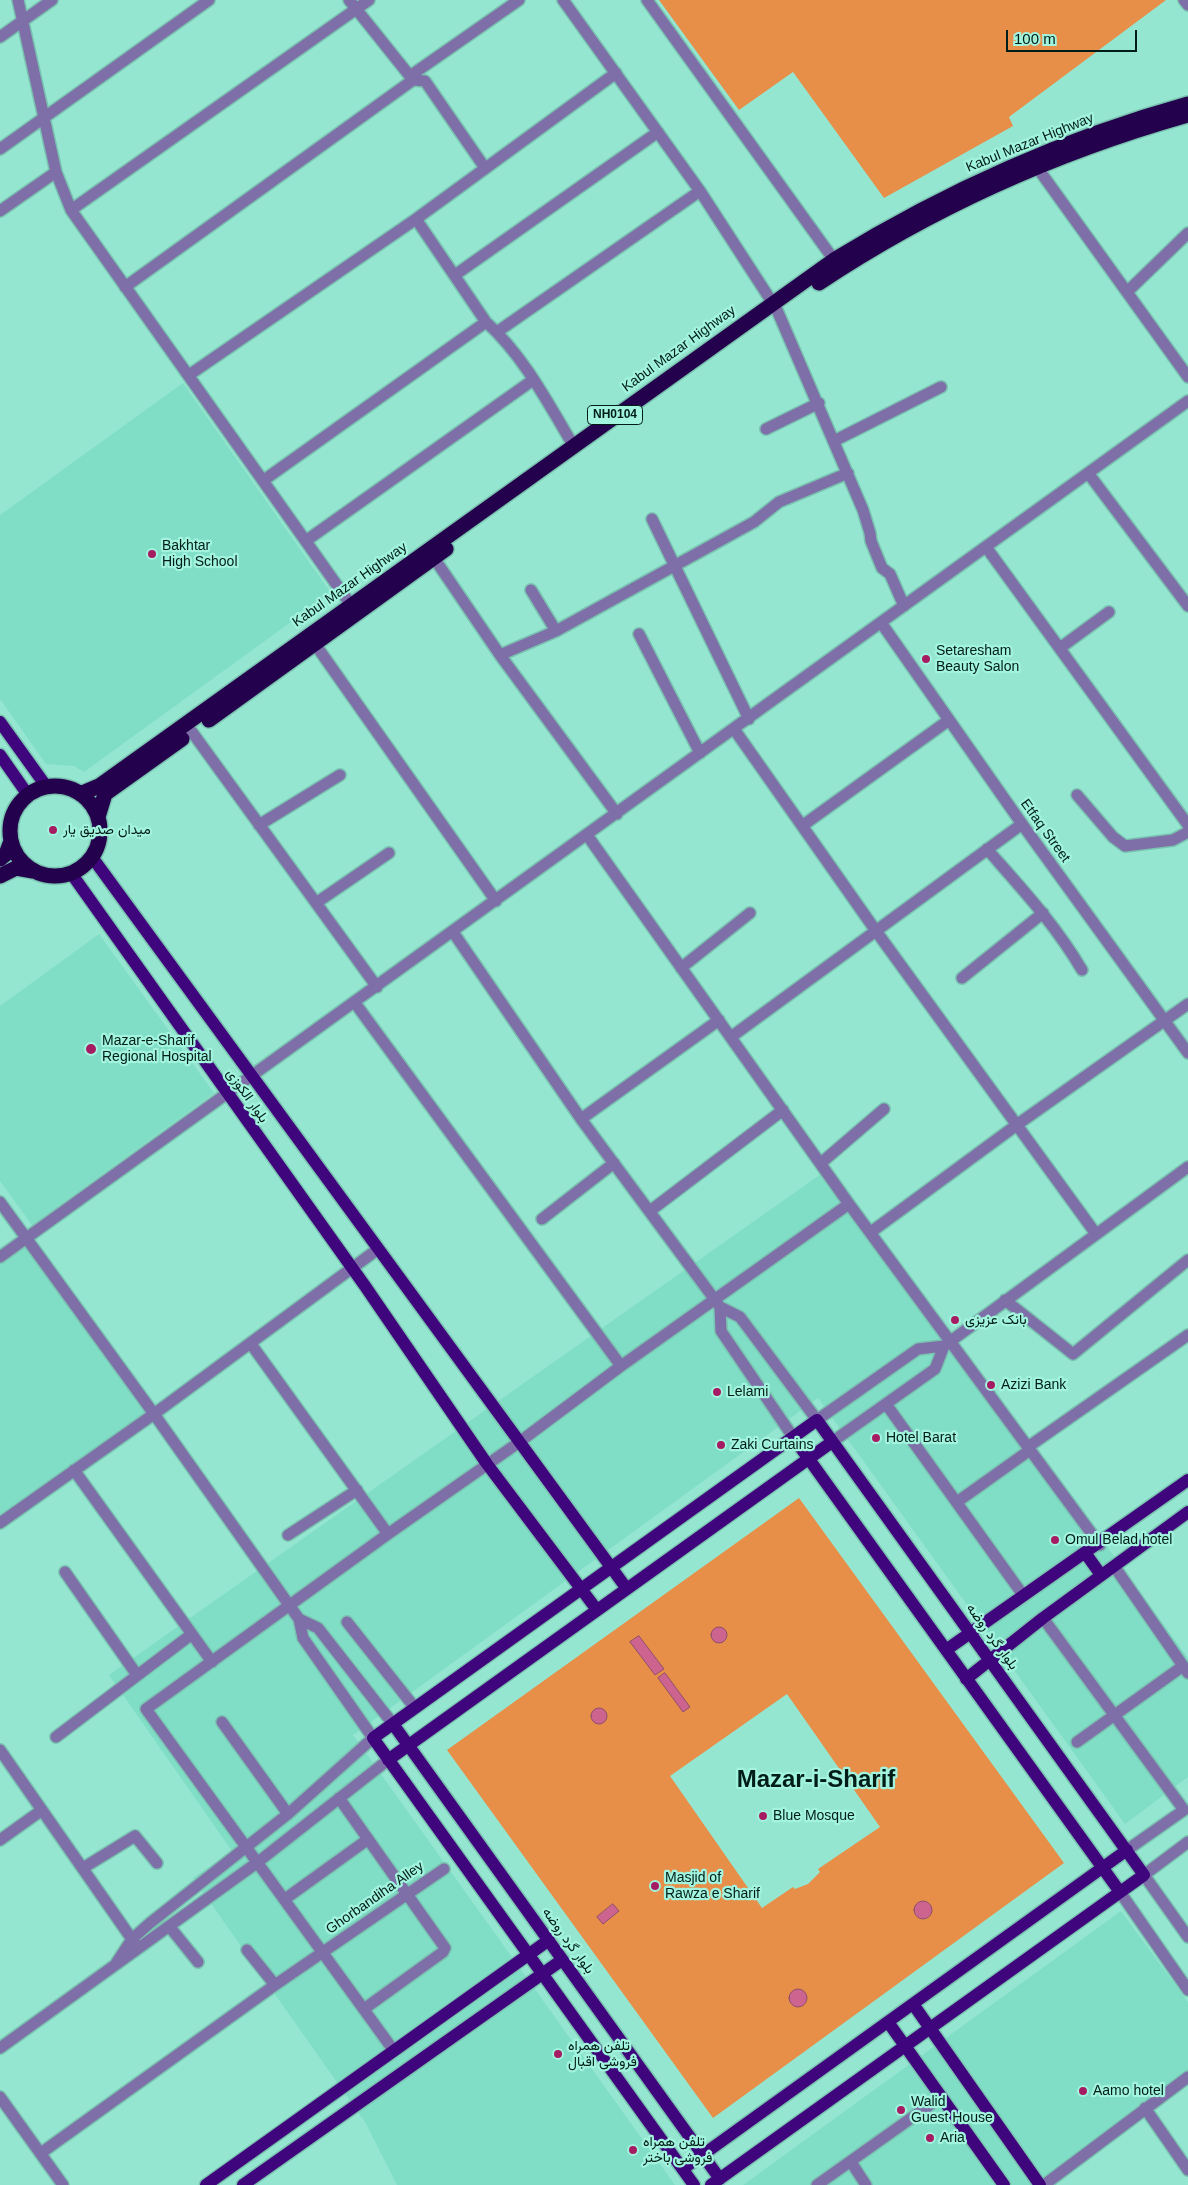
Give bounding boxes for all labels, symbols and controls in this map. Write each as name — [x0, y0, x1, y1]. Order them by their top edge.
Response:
scale bar — [1008, 20, 1139, 52]
text: 100 m — [1014, 30, 1056, 47]
street label: Kabul Mazar Highway — [964, 110, 1096, 176]
street label: Kabul Mazar Highway — [619, 302, 739, 396]
road number: NH0104 — [588, 406, 642, 424]
place label: Bakhtar High School — [162, 538, 237, 570]
street label: Kabul Mazar Highway — [289, 539, 411, 631]
marker: Bakhtar High School — [146, 548, 158, 560]
place label: Setaresham Beauty Salon — [936, 643, 1019, 676]
marker: Setaresham Beauty Salon — [920, 653, 932, 665]
street label: Etfaq Street — [1016, 796, 1074, 866]
place label: میدان صدیق یار — [63, 822, 151, 838]
marker: میدان صدیق یار — [47, 824, 59, 836]
place label: Mazar-e-Sharif Regional Hospital — [102, 1033, 212, 1066]
marker: Mazar-e-Sharif Regional Hospital — [84, 1042, 98, 1056]
street label: بلوار الکوزی — [222, 1066, 272, 1126]
place label: بانک عزیزی — [965, 1312, 1027, 1328]
marker: بانک عزیزی — [949, 1314, 961, 1326]
place label: Azizi Bank — [1001, 1377, 1066, 1393]
marker: Azizi Bank — [985, 1379, 997, 1391]
place label: Lelami — [727, 1384, 768, 1400]
marker: Lelami — [711, 1386, 723, 1398]
place label: Hotel Barat — [886, 1430, 956, 1446]
marker: Hotel Barat — [870, 1432, 882, 1444]
place label: Zaki Curtains — [731, 1437, 813, 1453]
marker: Zaki Curtains — [715, 1439, 727, 1451]
place label: Omul Belad hotel — [1065, 1532, 1172, 1548]
marker: Omul Belad hotel — [1049, 1534, 1061, 1546]
street label: بلوار گرد روضه — [962, 1601, 1022, 1673]
district label: Mazar-i-Sharif — [737, 1766, 895, 1794]
place label: Blue Mosque — [773, 1808, 855, 1824]
marker: Blue Mosque — [757, 1810, 769, 1822]
street label: Ghorbandiha Alley — [323, 1858, 427, 1938]
place label: Masjid of Rawza e Sharif — [665, 1870, 760, 1902]
marker: Masjid of Rawza e Sharif — [649, 1880, 661, 1892]
street label: بلوار گرد روضه — [538, 1905, 598, 1977]
place label: تلفن همراه فروشی اقبال — [568, 2038, 637, 2070]
marker: تلفن همراه فروشی اقبال — [552, 2048, 564, 2060]
place label: Aamo hotel — [1093, 2083, 1164, 2099]
marker: Aamo hotel — [1077, 2085, 1089, 2097]
place label: Walid Guest House — [911, 2094, 993, 2126]
marker: Walid Guest House — [895, 2104, 907, 2116]
place label: Aria — [940, 2130, 965, 2146]
marker: Aria — [924, 2132, 936, 2144]
place label: تلفن همراه فروشی باختر — [643, 2134, 712, 2166]
marker: تلفن همراه فروشی باختر — [627, 2144, 639, 2156]

